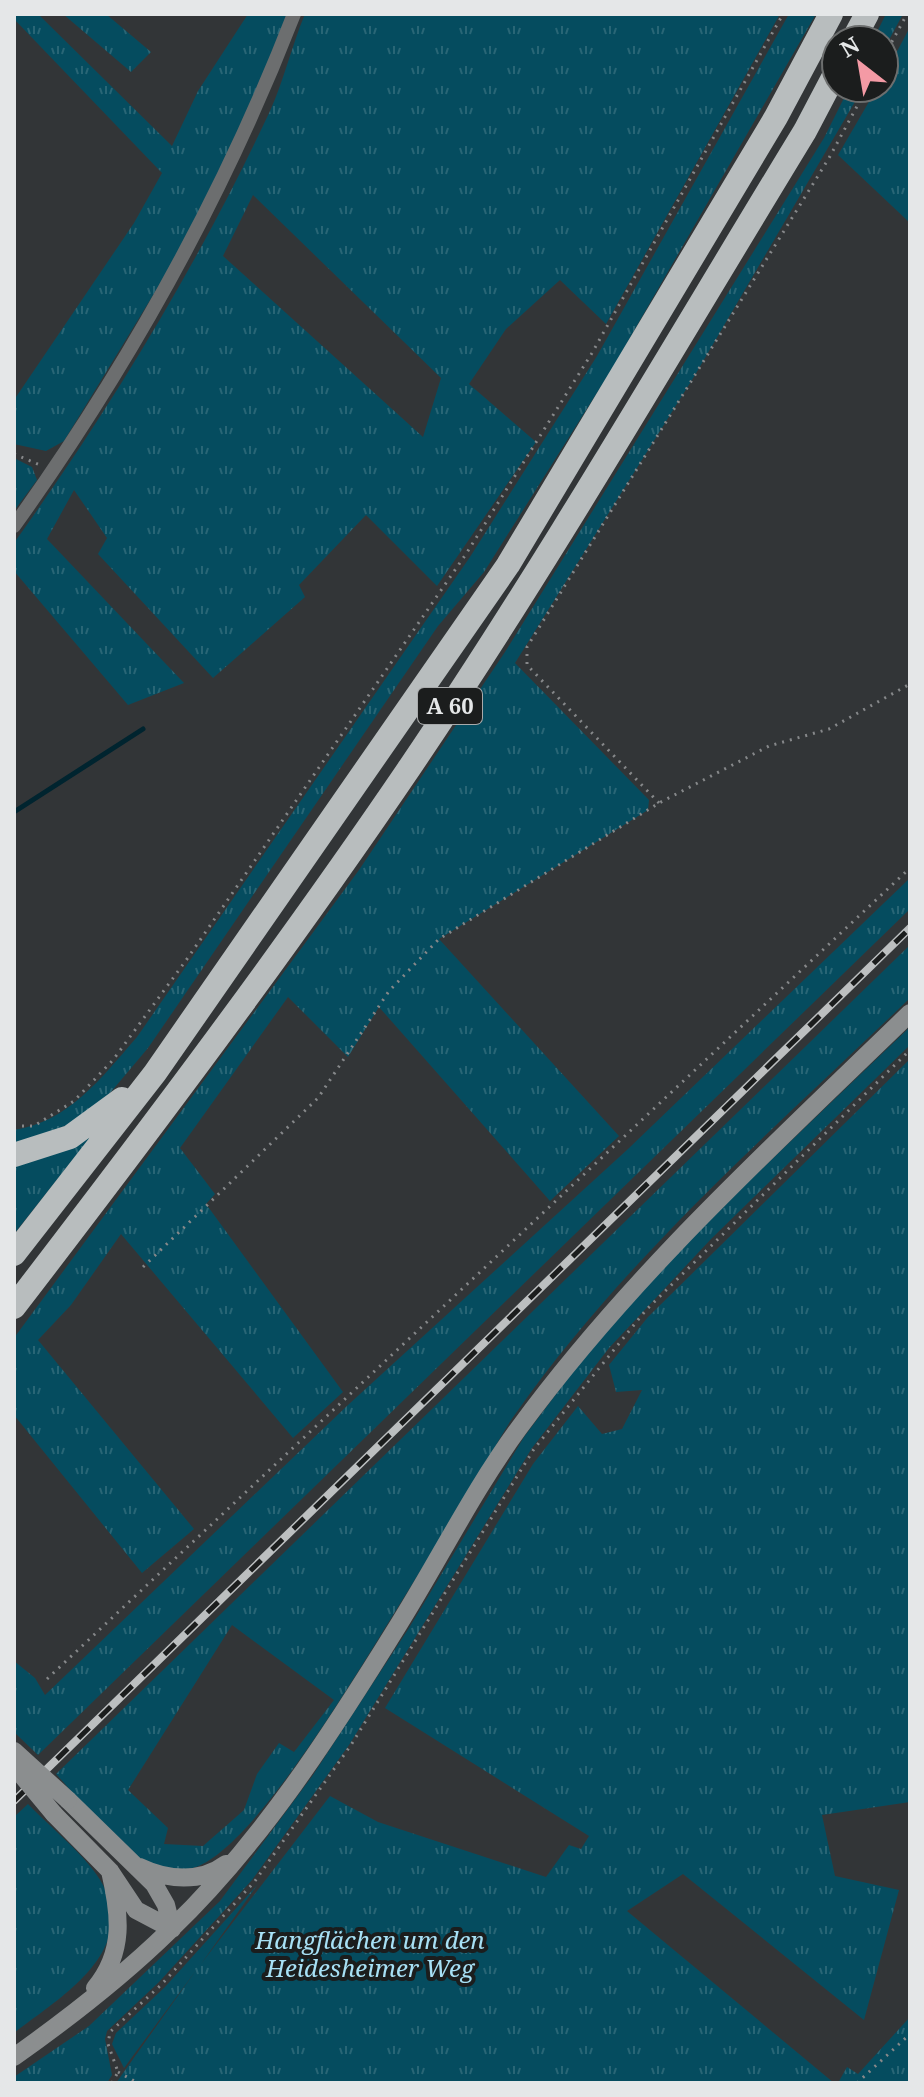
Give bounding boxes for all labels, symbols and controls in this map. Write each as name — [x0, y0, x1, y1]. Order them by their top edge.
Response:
north arrow — [820, 24, 900, 104]
text: N — [834, 29, 864, 63]
road number: A 60 — [418, 688, 482, 724]
park label: Hangflächen um den Heidesheimer Weg — [254, 1923, 485, 1984]

